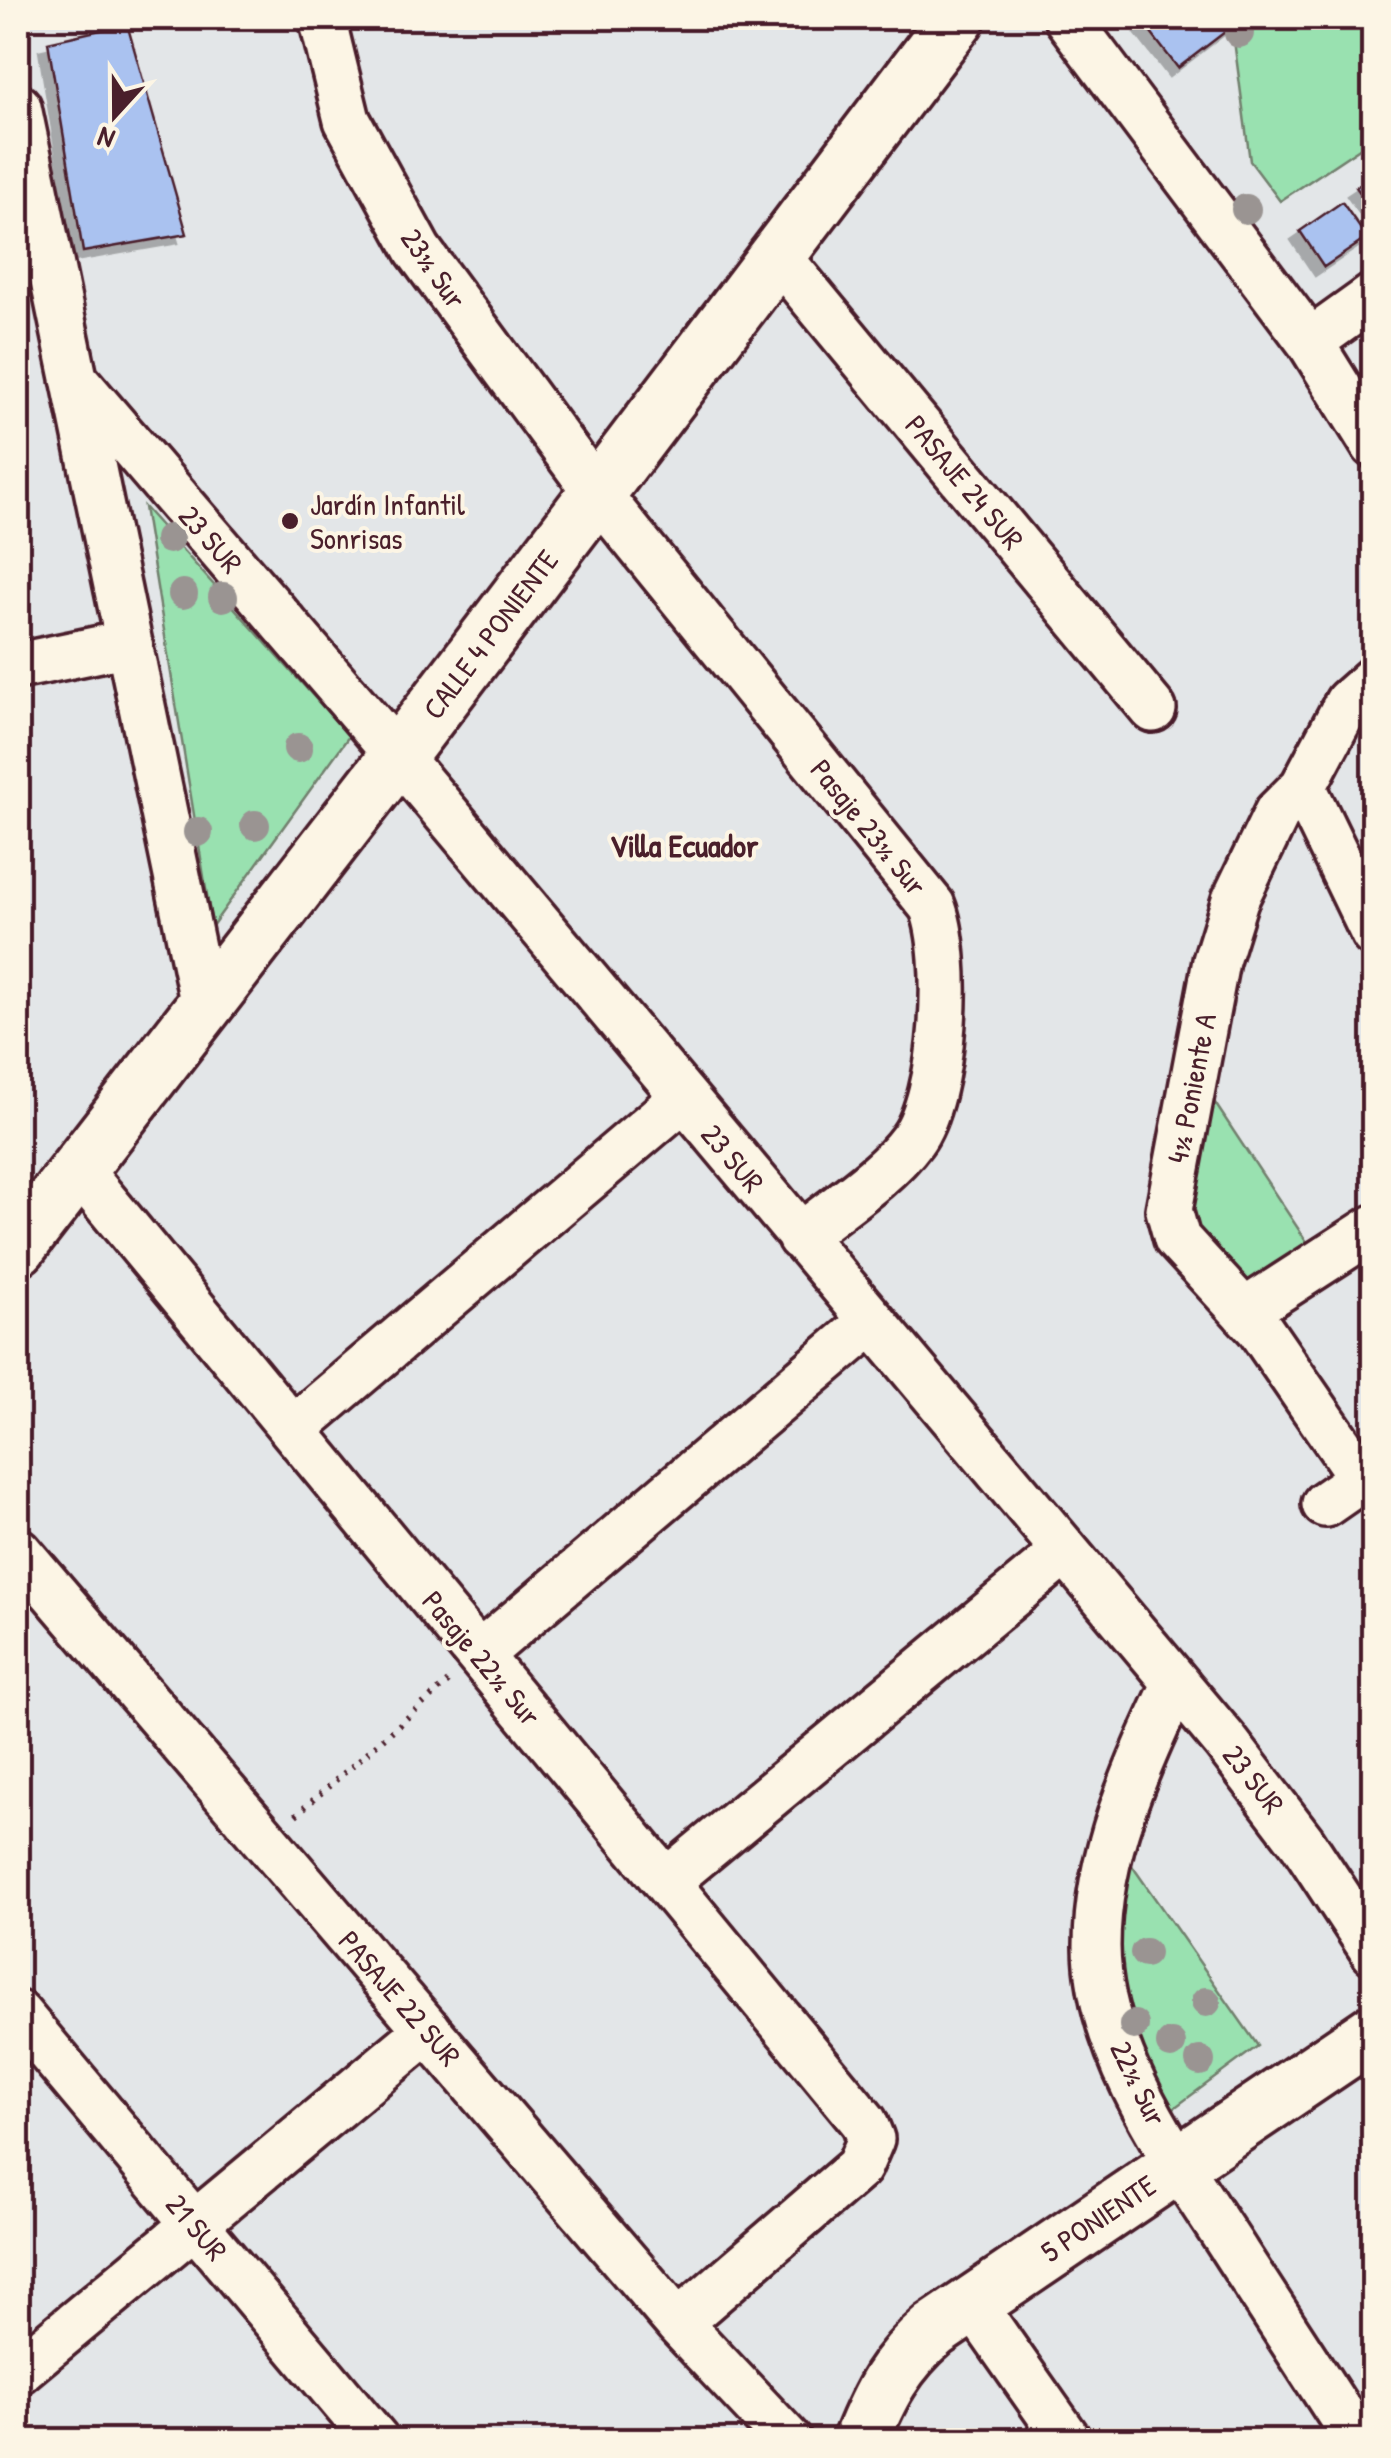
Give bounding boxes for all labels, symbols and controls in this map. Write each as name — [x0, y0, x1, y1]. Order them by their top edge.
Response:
north arrow — [65, 65, 165, 165]
text: N — [92, 118, 120, 159]
street label: 23½ Sur — [392, 220, 476, 316]
street label: PASAJE 24 SUR — [897, 406, 1033, 558]
place label: Jardín Infantil Sonrisas — [310, 484, 465, 558]
street label: 23 SUR — [170, 496, 252, 582]
marker: Jardín Infantil Sonrisas — [279, 510, 301, 532]
street label: CALLE 4 PONIENTE — [413, 541, 567, 727]
street label: Pasaje 23½ Sur — [802, 750, 937, 904]
district label: Villa Ecuador — [610, 824, 759, 867]
street label: 4½ Poniente A — [1157, 1009, 1225, 1166]
street label: 23 SUR — [693, 1115, 773, 1201]
street label: Pasaje 22½ Sur — [414, 1582, 551, 1734]
street label: 23 SUR — [1214, 1736, 1294, 1822]
street label: PASAJE 22 SUR — [330, 1922, 470, 2074]
street label: 22½ Sur — [1101, 2034, 1177, 2133]
street label: 5 PONIENTE — [1033, 2165, 1163, 2271]
street label: 21 SUR — [157, 2185, 237, 2269]

